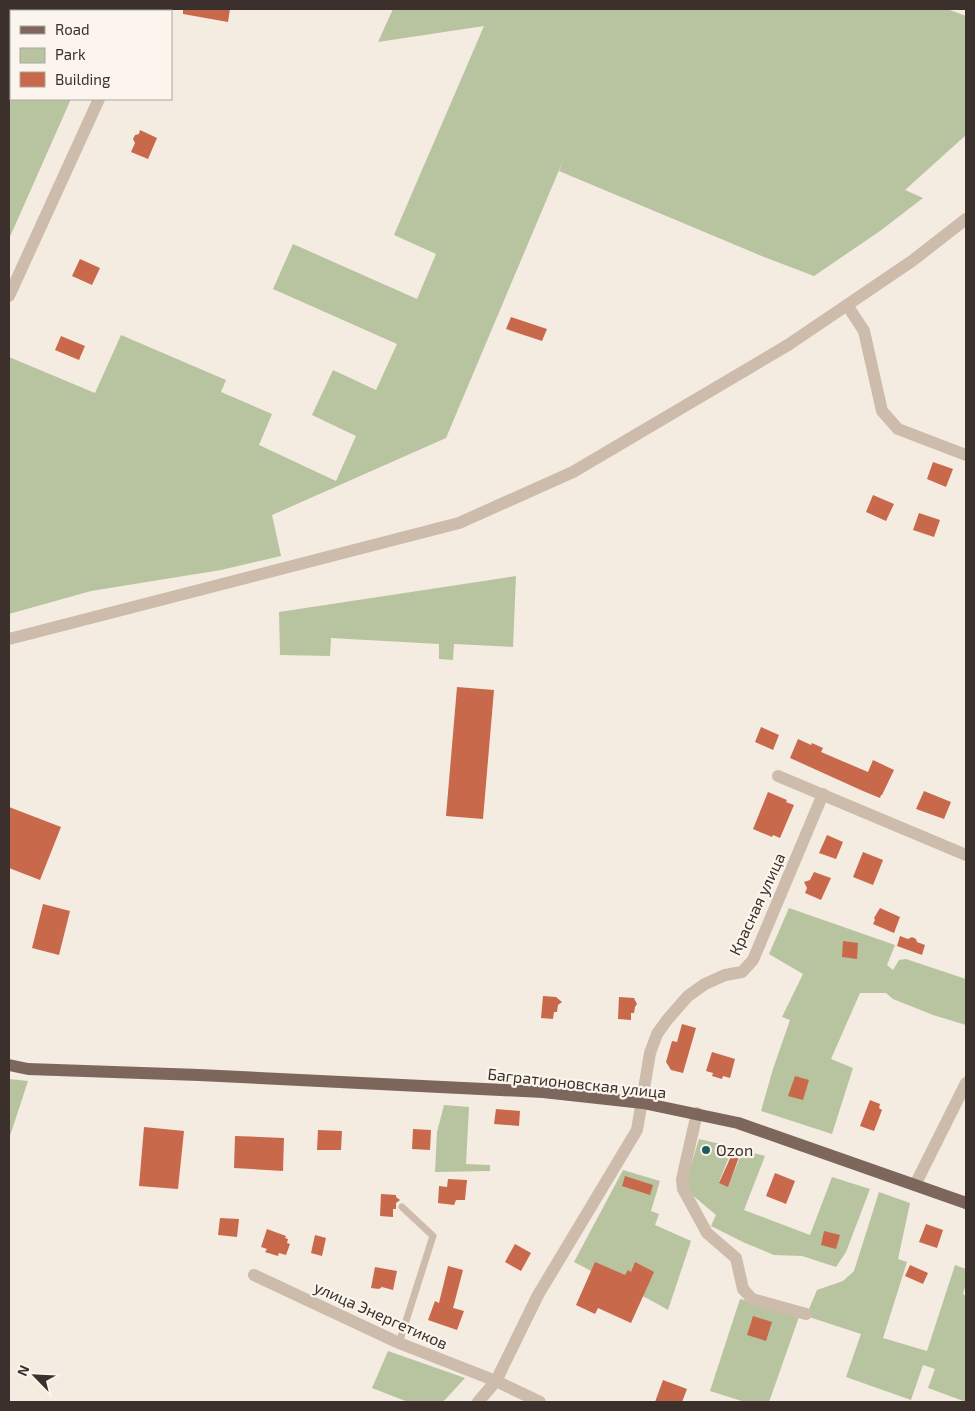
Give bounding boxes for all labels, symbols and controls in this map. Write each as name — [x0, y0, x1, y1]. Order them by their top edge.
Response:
legend — [10, 10, 172, 100]
text: Road — [55, 20, 90, 38]
text: Park — [55, 45, 86, 63]
text: Building — [55, 70, 111, 88]
street label: Красная улица — [725, 850, 789, 958]
street label: Багратионовская улица — [487, 1064, 667, 1102]
place label: Ozon — [716, 1140, 753, 1159]
marker: Ozon — [700, 1144, 712, 1156]
street label: улица Энергетиков — [311, 1277, 451, 1353]
north arrow — [10, 1351, 60, 1401]
text: N — [13, 1362, 32, 1379]

